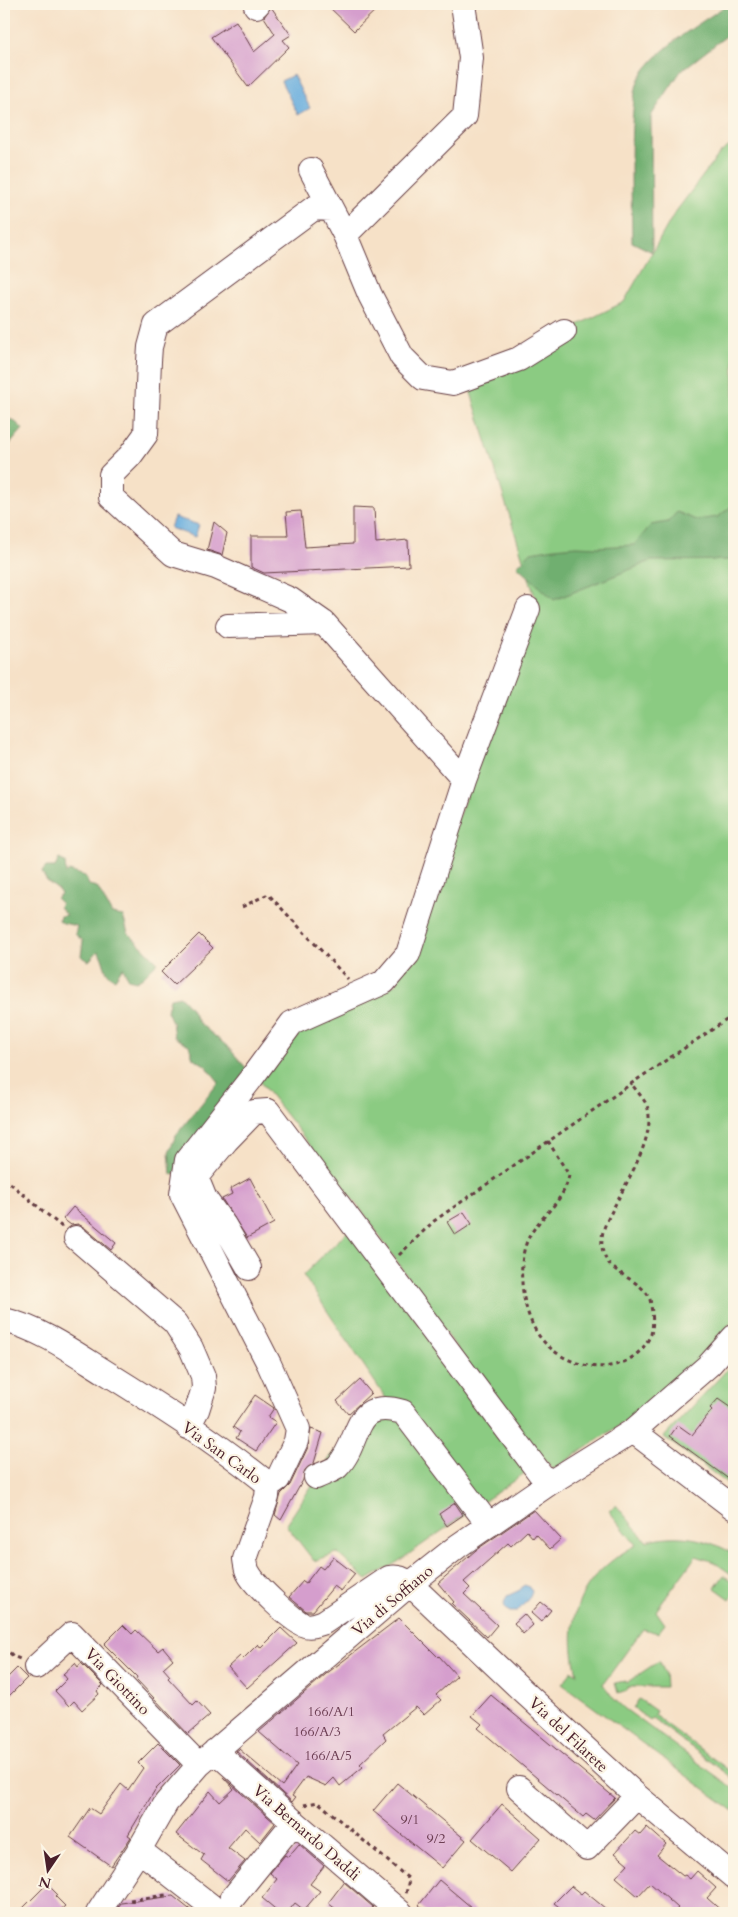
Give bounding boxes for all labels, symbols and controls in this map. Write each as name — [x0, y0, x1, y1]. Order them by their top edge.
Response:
street label: Via San Carlo — [177, 1416, 266, 1489]
street label: Via di Soffiano — [347, 1560, 438, 1641]
street label: Via Giottino — [80, 1643, 155, 1720]
street label: Via del Filarete — [524, 1692, 613, 1777]
house number: 166/A/1 — [307, 1702, 355, 1721]
house number: 166/A/3 — [293, 1722, 341, 1741]
house number: 166/A/5 — [304, 1746, 352, 1765]
street label: Via Bernardo Daddi — [248, 1780, 365, 1886]
house number: 9/1 — [401, 1810, 419, 1829]
house number: 9/2 — [427, 1829, 445, 1848]
north arrow — [22, 1844, 72, 1894]
text: N — [37, 1872, 53, 1893]

